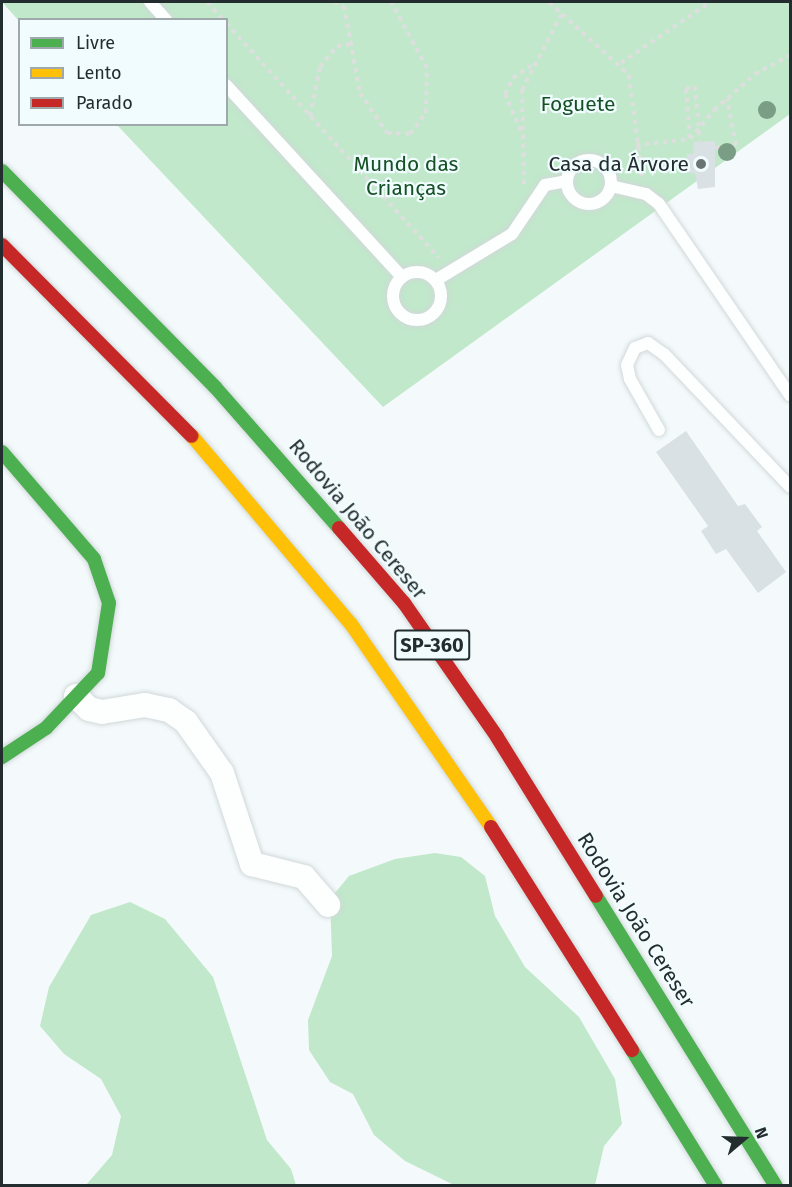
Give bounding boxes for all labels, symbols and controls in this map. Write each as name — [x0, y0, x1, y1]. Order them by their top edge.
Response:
legend — [18, 18, 228, 126]
text: Livre — [76, 32, 115, 54]
text: Lento — [76, 62, 122, 84]
park label: Foguete — [541, 91, 615, 117]
text: Parado — [76, 92, 133, 114]
park label: Mundo das Crianças — [354, 151, 458, 201]
place label: Casa da Árvore — [549, 151, 689, 177]
marker: Casa da Árvore — [694, 157, 708, 171]
street label: Rodovia João Cereser — [284, 434, 432, 604]
road number: SP-360 — [393, 628, 471, 662]
street label: Rodovia João Cereser — [572, 828, 700, 1012]
north arrow — [714, 1109, 774, 1169]
text: N — [751, 1125, 772, 1141]

